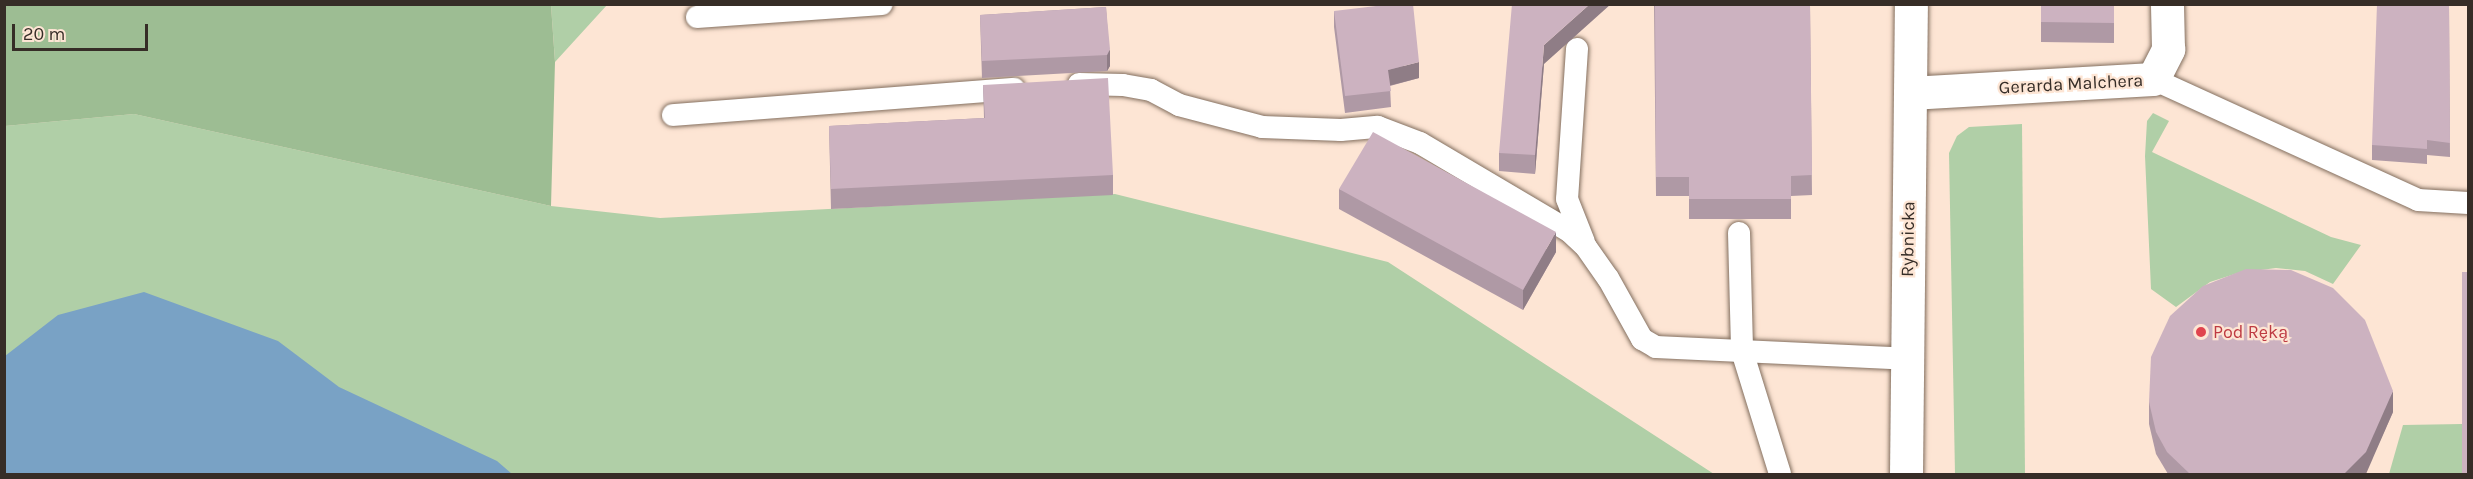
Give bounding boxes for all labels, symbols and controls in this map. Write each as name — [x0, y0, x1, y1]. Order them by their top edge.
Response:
scale bar — [15, 12, 152, 50]
text: 20 m — [23, 23, 65, 45]
street label: Gerarda Malchera — [1998, 69, 2144, 99]
street label: Rybnicka — [1897, 201, 1919, 277]
place label: Pod Ręką — [2213, 321, 2288, 343]
marker: Pod Ręką — [2194, 325, 2208, 339]

